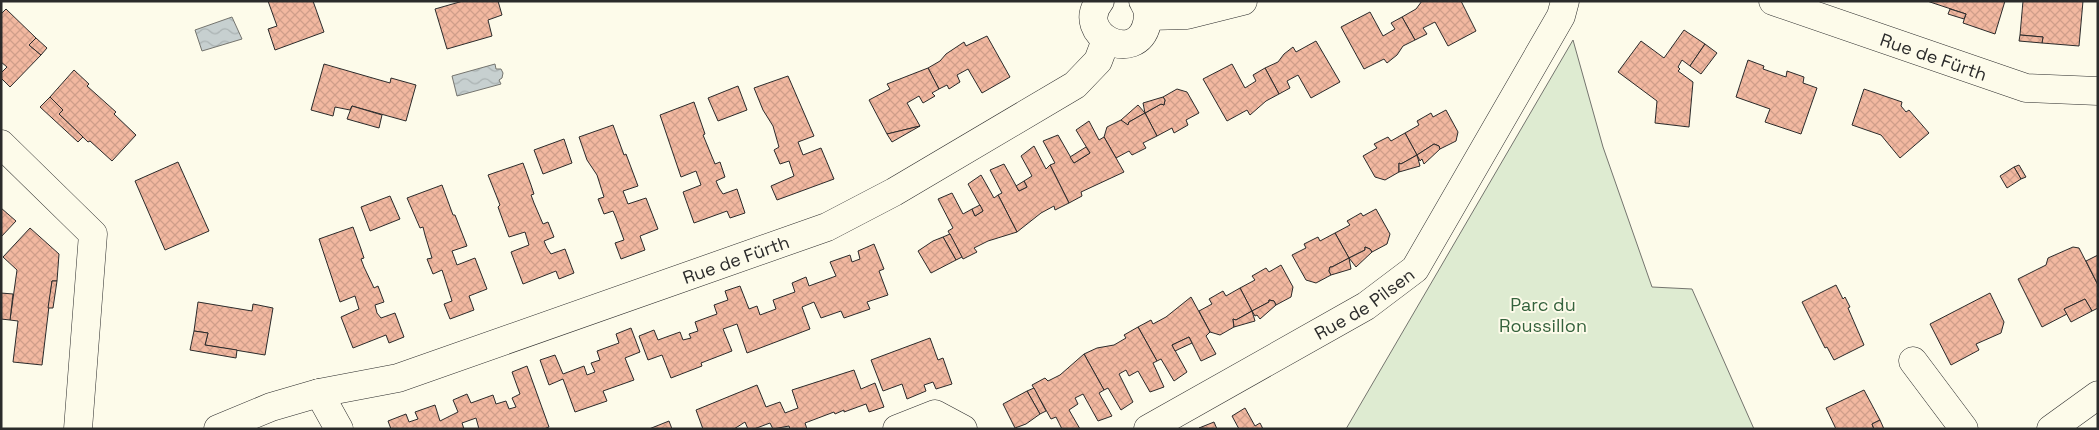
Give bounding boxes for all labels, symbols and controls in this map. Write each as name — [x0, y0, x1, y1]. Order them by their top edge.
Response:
street label: Rue de Fürth — [1877, 27, 1990, 85]
street label: Rue de Fürth — [679, 230, 792, 288]
street label: Rue de Pilsen — [1310, 262, 1419, 345]
park label: Parc du Roussillon — [1499, 293, 1587, 337]

